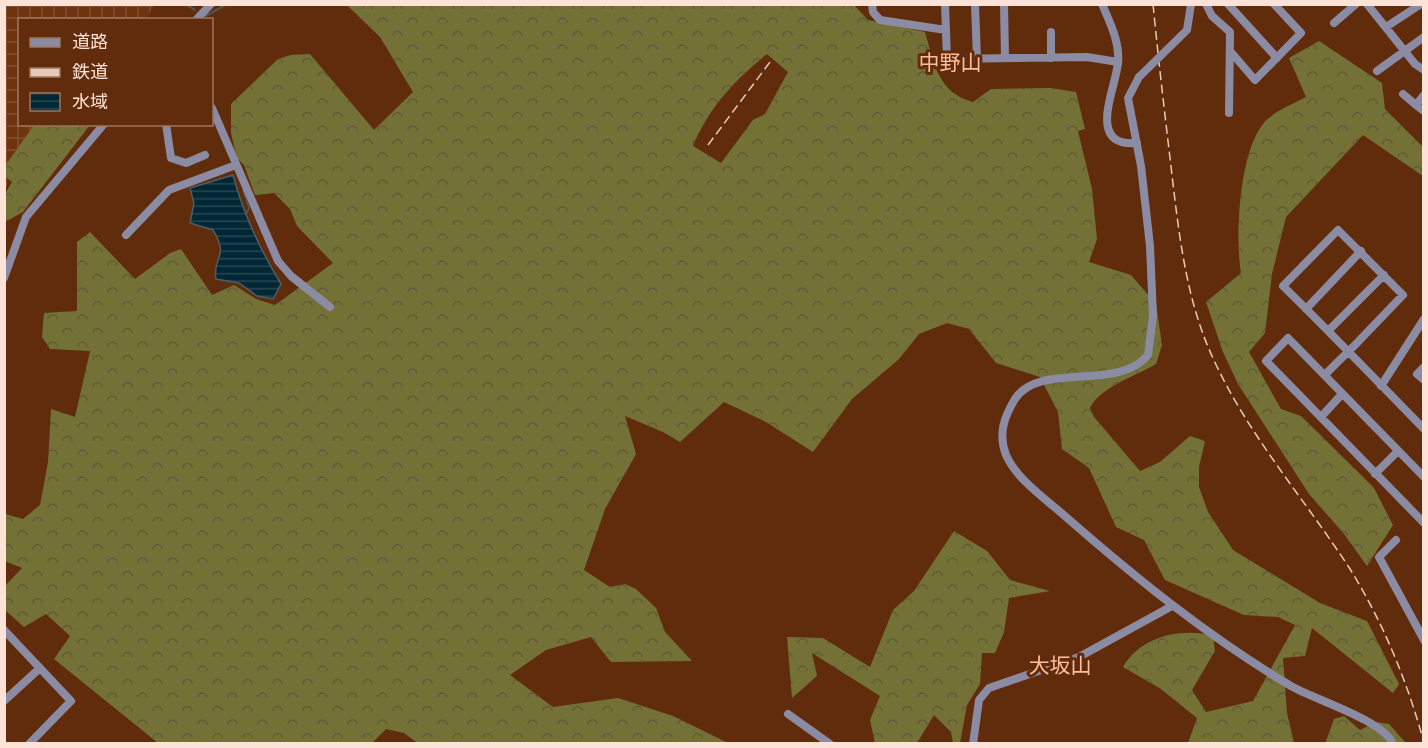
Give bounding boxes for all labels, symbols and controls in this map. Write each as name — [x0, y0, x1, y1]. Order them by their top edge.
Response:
legend — [18, 18, 213, 126]
text: 道路 — [72, 31, 108, 52]
district label: 中野山 — [919, 50, 982, 75]
text: 鉄道 — [72, 61, 108, 82]
text: 水域 — [72, 91, 108, 112]
district label: 大坂山 — [1029, 653, 1092, 678]

